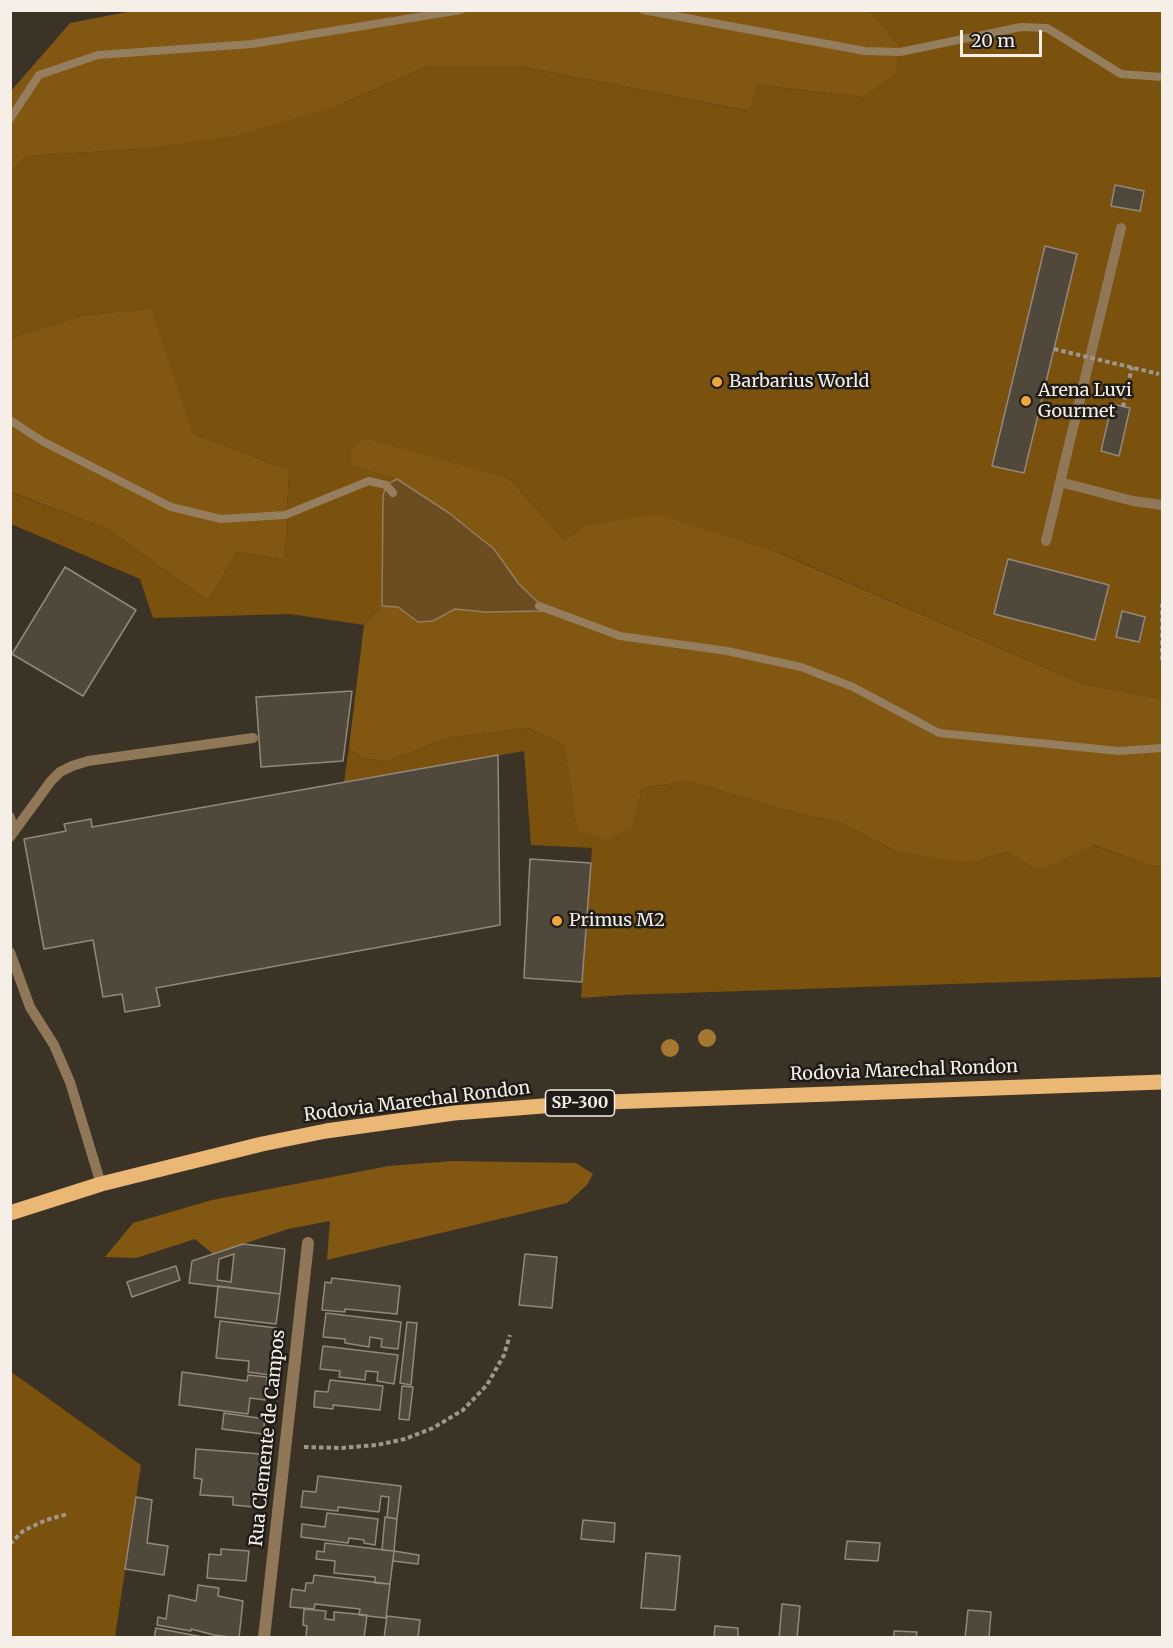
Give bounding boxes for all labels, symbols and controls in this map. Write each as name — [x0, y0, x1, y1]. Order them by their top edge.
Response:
scale bar — [963, 18, 1046, 56]
text: 20 m — [971, 29, 1015, 52]
place label: Barbarius World — [729, 371, 869, 393]
marker: Barbarius World — [710, 375, 724, 389]
place label: Arena Luvi Gourmet — [1038, 380, 1132, 422]
marker: Arena Luvi Gourmet — [1019, 394, 1033, 408]
place label: Primus M2 — [569, 910, 665, 932]
marker: Primus M2 — [550, 914, 564, 928]
street label: Rodovia Marechal Rondon — [790, 1056, 1018, 1086]
street label: Rodovia Marechal Rondon — [303, 1077, 531, 1127]
road number: SP-300 — [546, 1090, 614, 1116]
street label: Rua Clemente de Campos — [246, 1328, 290, 1548]

